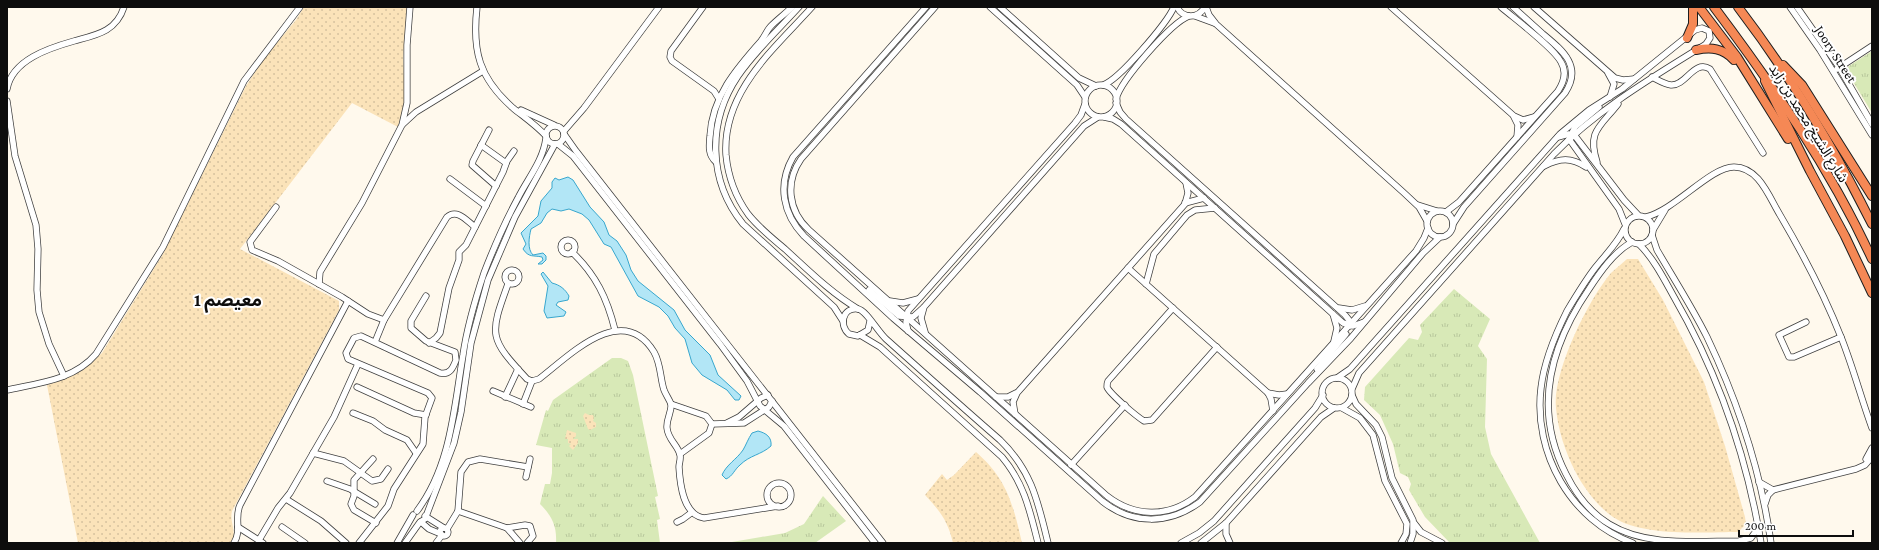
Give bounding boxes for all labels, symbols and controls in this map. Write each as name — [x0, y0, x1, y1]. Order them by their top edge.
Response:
street label: Joory Street — [1811, 21, 1861, 86]
street label: شارع الشيخ محمد بن زايد — [1764, 61, 1852, 187]
district label: معيصم 1 — [194, 290, 262, 313]
scale bar — [1739, 512, 1853, 538]
text: 200 m — [1745, 519, 1777, 533]

